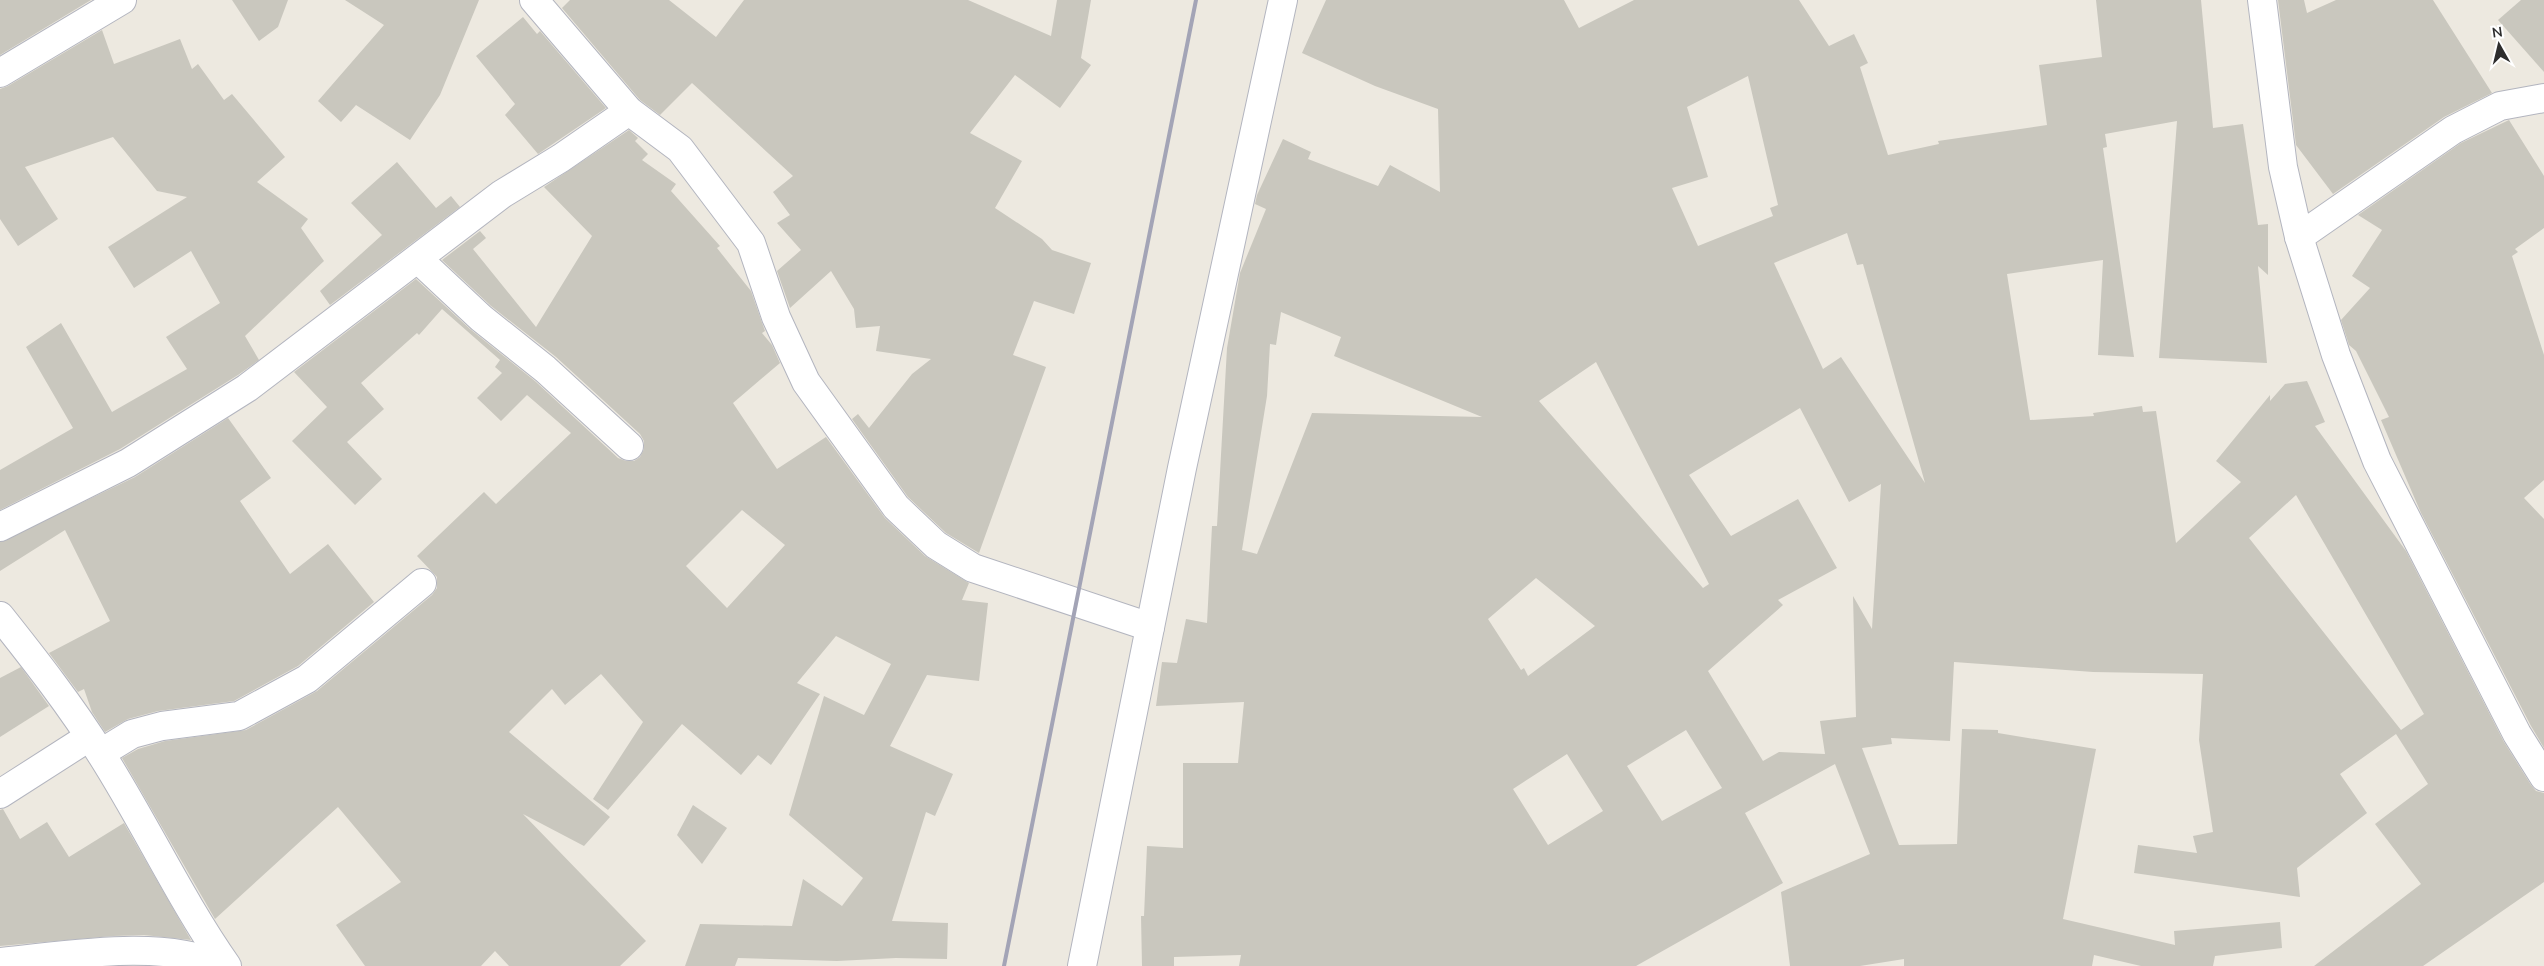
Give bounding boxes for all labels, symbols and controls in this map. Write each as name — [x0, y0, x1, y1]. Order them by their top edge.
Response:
north arrow — [2474, 20, 2524, 70]
text: N — [2491, 22, 2504, 43]

